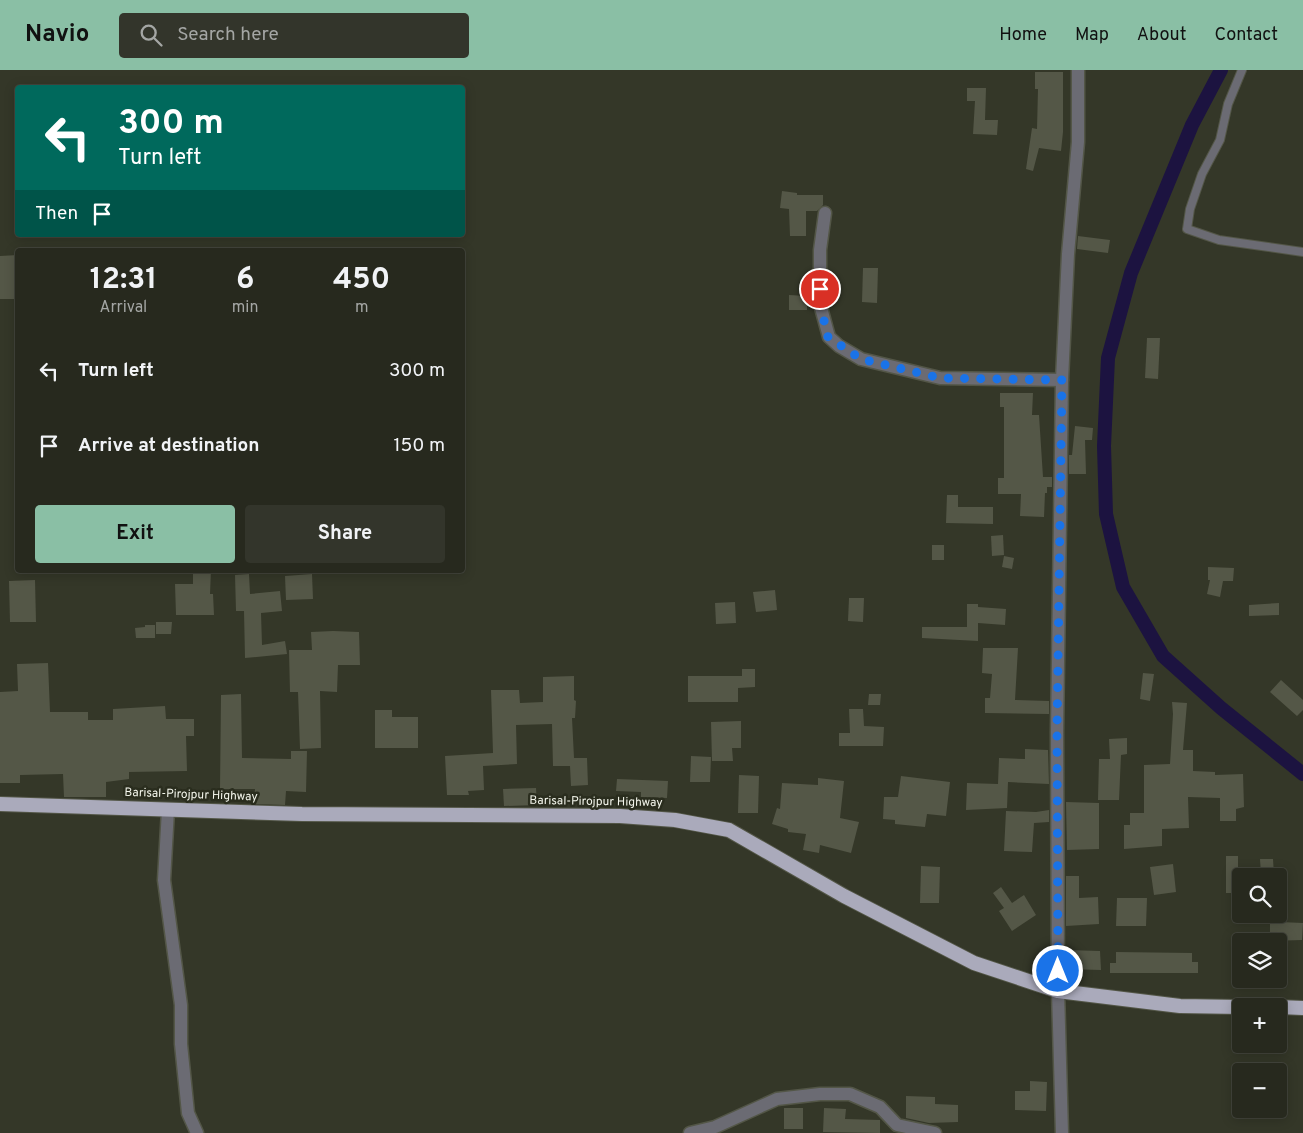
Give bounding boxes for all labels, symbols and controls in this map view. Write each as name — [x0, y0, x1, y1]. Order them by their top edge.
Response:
search box — [119, 13, 469, 58]
text: Navio — [25, 20, 89, 50]
icon: search — [137, 21, 165, 49]
text: Search here — [177, 23, 279, 47]
text: Home — [999, 24, 1047, 47]
text: Map — [1075, 24, 1109, 47]
text: About — [1137, 24, 1186, 47]
text: Contact — [1214, 24, 1278, 47]
text: 300 m — [118, 102, 224, 146]
icon: left — [35, 105, 100, 170]
text: Turn left — [118, 145, 201, 172]
icon: arrive — [88, 200, 116, 228]
text: Then — [35, 202, 78, 226]
text: 12:31 — [90, 262, 157, 299]
text: 6 — [236, 262, 254, 299]
text: 450 — [333, 262, 390, 299]
pin — [799, 268, 841, 310]
icon: arrive — [806, 275, 834, 303]
text: Arrival — [100, 298, 147, 318]
text: min — [232, 298, 258, 318]
text: m — [355, 298, 368, 318]
icon: left — [35, 357, 63, 385]
text: Turn left — [78, 359, 154, 383]
text: 300 m — [389, 359, 445, 383]
icon: arrive — [35, 432, 63, 460]
text: Arrive at destination — [78, 434, 259, 458]
text: 150 m — [393, 434, 445, 458]
button: Exit — [35, 505, 235, 563]
button: Share — [245, 505, 445, 563]
street label: Barisal-Pirojpur Highway — [124, 785, 258, 805]
street label: Barisal-Pirojpur Highway — [529, 793, 663, 811]
map controls — [1232, 868, 1287, 1118]
button: search — [1232, 868, 1287, 923]
button: layers — [1232, 933, 1287, 988]
position arrow — [1031, 944, 1083, 996]
button: + — [1232, 998, 1287, 1053]
button: − — [1232, 1063, 1287, 1118]

